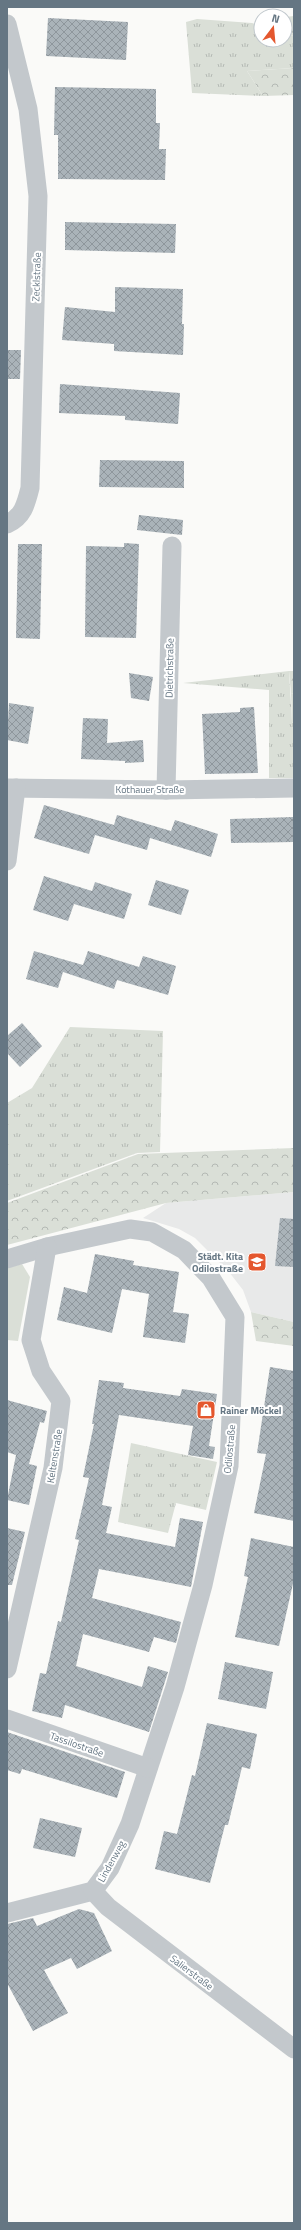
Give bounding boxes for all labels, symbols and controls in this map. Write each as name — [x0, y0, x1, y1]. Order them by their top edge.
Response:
north arrow — [253, 8, 293, 48]
text: N — [270, 10, 282, 27]
street label: Zecklstraße — [28, 252, 45, 302]
street label: Dietrichstraße — [161, 638, 178, 698]
street label: Kothauer Straße — [116, 782, 184, 797]
place label: Städt. Kita Odilostraße — [192, 1249, 243, 1276]
school or university icon: Städt. Kita Odilostraße — [246, 1251, 268, 1273]
shop icon: Rainer Möckel — [195, 1399, 217, 1421]
place label: Rainer Möckel — [220, 1403, 282, 1418]
street label: Odilostraße — [220, 1424, 239, 1474]
street label: Keltenstraße — [43, 1428, 66, 1484]
street label: Tassilostraße — [48, 1728, 106, 1761]
street label: Lindenweg — [94, 1838, 129, 1885]
street label: Salierstraße — [167, 1951, 217, 1994]

